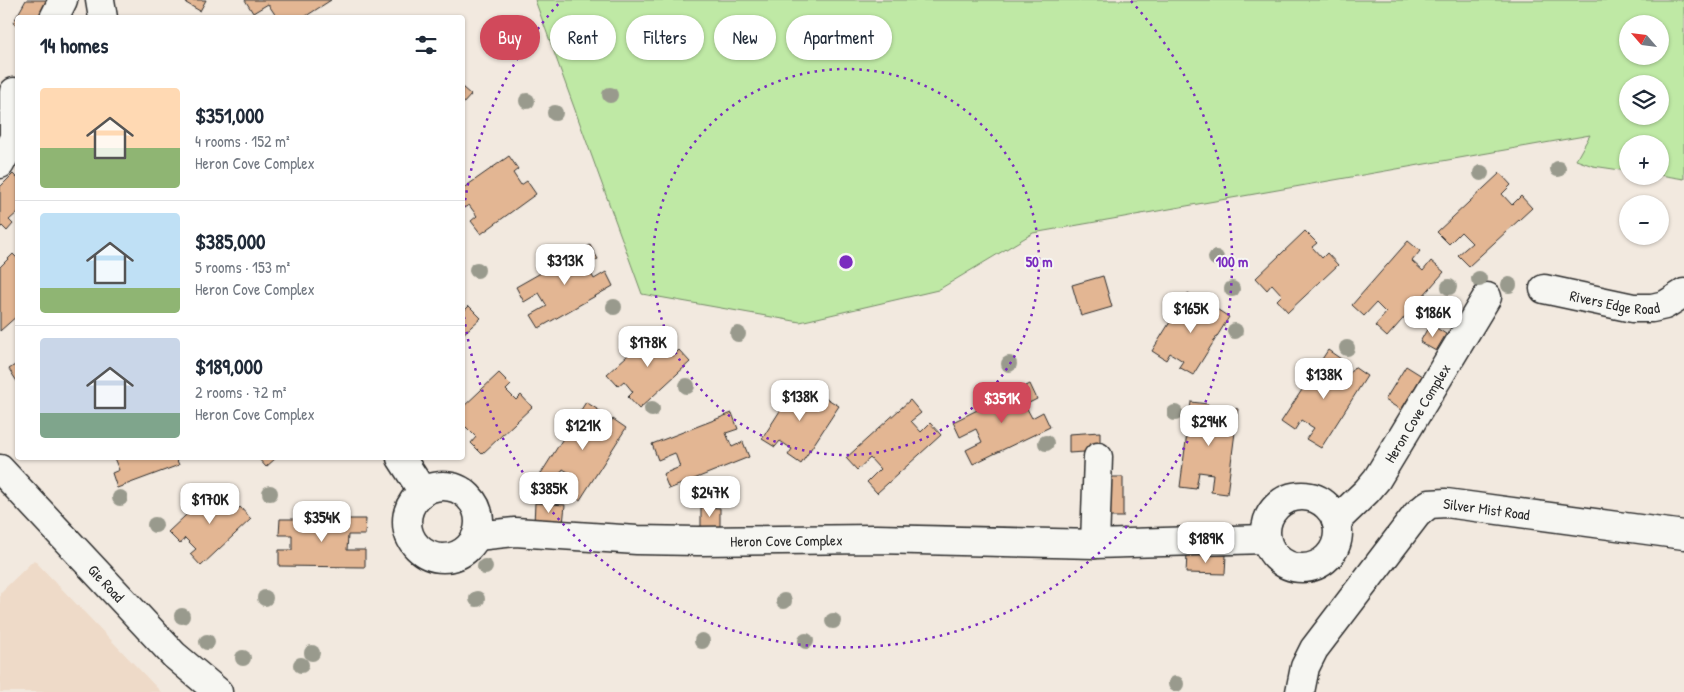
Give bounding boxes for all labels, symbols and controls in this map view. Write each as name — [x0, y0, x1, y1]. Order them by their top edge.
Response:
chip: Buy — [480, 15, 540, 60]
chip: Rent — [550, 15, 616, 60]
chip: Filters — [626, 15, 704, 60]
chip: New — [714, 15, 776, 60]
chip: Apartment — [786, 15, 892, 60]
north arrow — [1619, 15, 1669, 65]
map controls — [1619, 15, 1669, 245]
text: 14 homes — [40, 31, 108, 60]
icon: filters — [412, 31, 440, 59]
button: layers — [1619, 75, 1669, 125]
text: $351,000 — [195, 101, 264, 130]
icon: home — [80, 108, 140, 168]
text: 4 rooms · 152 m² — [195, 130, 290, 152]
button: + — [1619, 135, 1669, 185]
text: Heron Cove Complex — [195, 152, 315, 174]
button: − — [1619, 195, 1669, 245]
text: $385,000 — [195, 227, 266, 256]
icon: home — [80, 233, 140, 293]
pin: $313K — [530, 244, 600, 286]
text: $313K — [547, 249, 583, 271]
text: 50 m — [1026, 251, 1052, 272]
text: 100 m — [1216, 251, 1248, 272]
centre of rings — [837, 253, 855, 271]
text: 5 rooms · 153 m² — [195, 256, 290, 278]
text: Heron Cove Complex — [195, 278, 315, 300]
street label: Rivers Edge Road — [1568, 284, 1662, 319]
pin: $165K — [1156, 292, 1226, 334]
pin: $186K — [1398, 296, 1468, 338]
text: $165K — [1173, 297, 1209, 319]
text: $186K — [1415, 301, 1451, 323]
pin: $178K — [613, 326, 683, 368]
text: $178K — [629, 331, 667, 353]
text: $189,000 — [195, 352, 263, 381]
icon: home — [80, 358, 140, 418]
pin: $138K — [1289, 358, 1359, 400]
street label: Heron Cove Complex — [1379, 359, 1455, 466]
text: $138K — [1306, 363, 1342, 385]
pin: $138K — [765, 380, 835, 422]
text: 2 rooms · 72 m² — [195, 381, 286, 403]
pin: $351K — [967, 382, 1037, 424]
text: $138K — [782, 385, 818, 407]
text: $351K — [984, 387, 1020, 409]
text: Heron Cove Complex — [195, 403, 315, 425]
pin: $294K — [1174, 404, 1244, 447]
pin: $121K — [548, 408, 618, 451]
text: $294K — [1191, 410, 1227, 432]
text: $121K — [565, 414, 601, 436]
pin: $385K — [514, 472, 584, 514]
pin: $247K — [675, 476, 745, 518]
text: $385K — [530, 477, 568, 499]
text: $247K — [691, 481, 729, 503]
pin: $170K — [175, 482, 245, 525]
text: $170K — [191, 488, 229, 510]
street label: Silver Mist Road — [1442, 492, 1531, 525]
pin: $354K — [287, 500, 357, 543]
text: $354K — [304, 506, 340, 528]
pin: $189K — [1171, 522, 1241, 564]
text: $189K — [1188, 527, 1224, 549]
street label: Heron Cove Complex — [730, 529, 843, 551]
street label: Gie Road — [84, 559, 130, 606]

